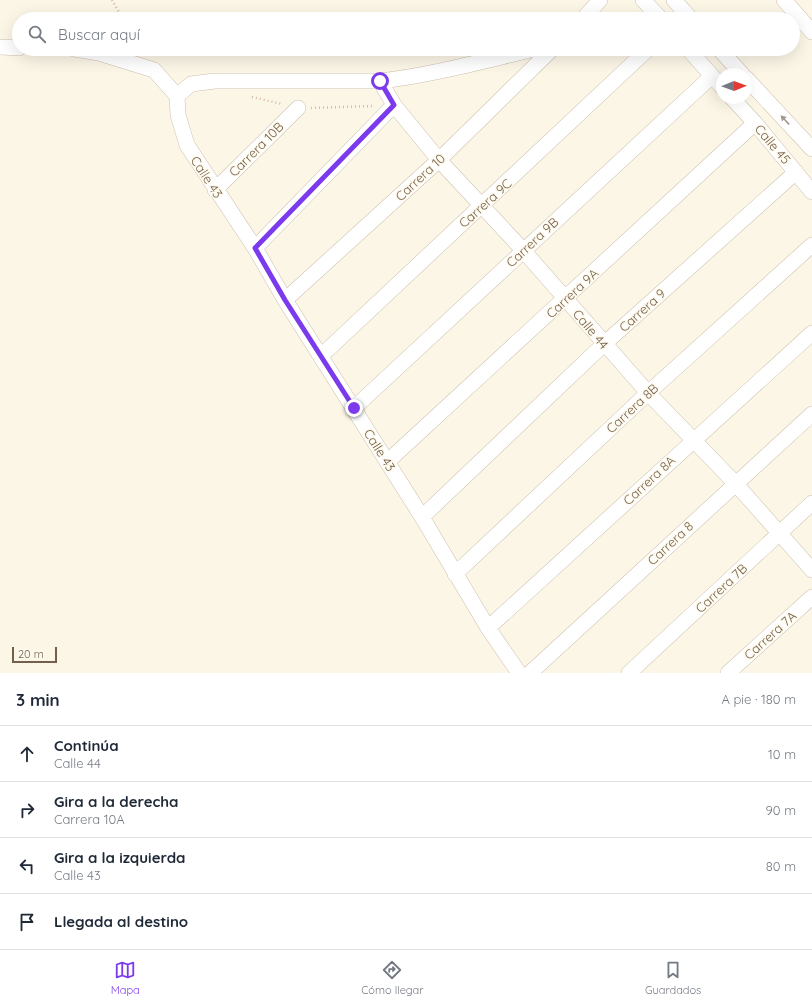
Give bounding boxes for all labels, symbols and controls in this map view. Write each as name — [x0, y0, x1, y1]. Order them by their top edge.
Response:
search box — [12, 12, 800, 56]
icon: search — [26, 23, 48, 45]
text: Buscar aquí — [58, 25, 140, 44]
north arrow — [716, 68, 752, 104]
route start — [371, 72, 389, 90]
one-way arrow — [781, 115, 790, 126]
street label: Carrera 10B — [225, 118, 287, 180]
street label: Calle 45 — [752, 121, 794, 167]
street label: Carrera 10 — [392, 150, 448, 204]
street label: Calle 43 — [188, 153, 227, 201]
street label: Carrera 9C — [455, 175, 515, 231]
street label: Carrera 9B — [503, 214, 561, 270]
street label: Carrera 9A — [543, 264, 602, 321]
street label: Carrera 9 — [615, 285, 669, 335]
street label: Calle 44 — [570, 306, 612, 352]
street label: Carrera 8B — [603, 380, 661, 436]
route end — [345, 399, 363, 417]
street label: Calle 43 — [361, 426, 399, 474]
street label: Carrera 8A — [620, 452, 679, 508]
street label: Carrera 8 — [644, 518, 696, 568]
street label: Carrera 7B — [692, 560, 750, 616]
street label: Carrera 7A — [741, 607, 800, 663]
scale bar — [12, 645, 57, 664]
text: 20 m — [18, 647, 44, 661]
text: 3 min — [16, 689, 60, 710]
text: A pie · 180 m — [721, 691, 796, 707]
text: Continúa — [54, 736, 119, 755]
icon: ahead — [16, 743, 38, 765]
text: 10 m — [768, 746, 796, 762]
text: Calle 44 — [54, 755, 101, 771]
text: Gira a la derecha — [54, 792, 179, 811]
icon: right — [16, 799, 38, 821]
text: 90 m — [766, 802, 796, 818]
text: Carrera 10A — [54, 811, 125, 827]
text: Gira a la izquierda — [54, 848, 186, 867]
icon: left — [16, 855, 38, 877]
text: 80 m — [766, 858, 796, 874]
text: Calle 43 — [54, 867, 101, 883]
icon: arrive — [16, 911, 38, 933]
text: Llegada al destino — [54, 912, 188, 931]
tab: Mapa — [111, 959, 140, 997]
tab: Cómo llegar — [361, 959, 424, 997]
tab: Guardados — [645, 959, 701, 997]

